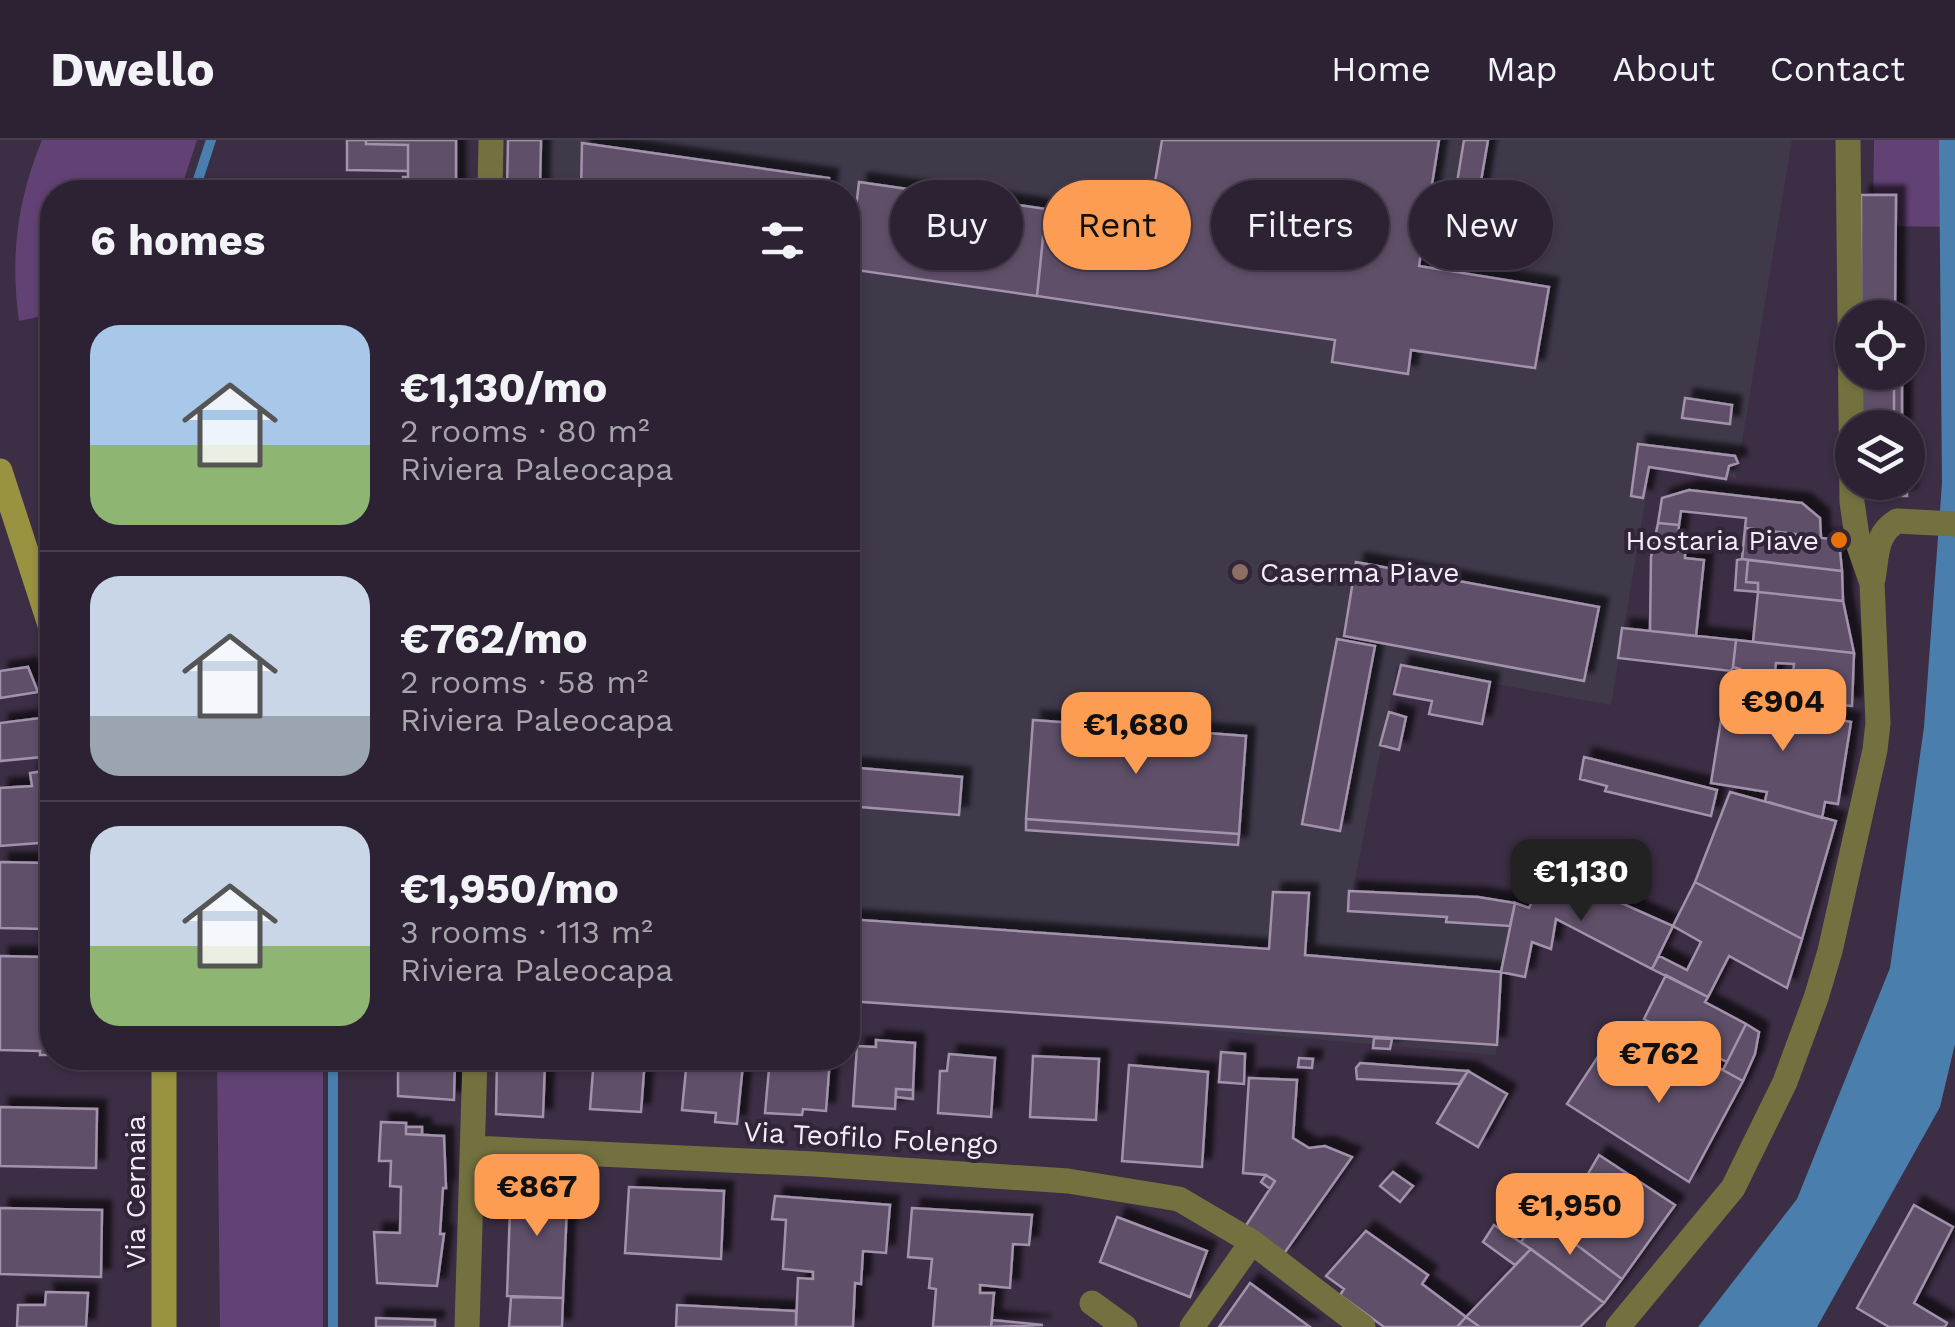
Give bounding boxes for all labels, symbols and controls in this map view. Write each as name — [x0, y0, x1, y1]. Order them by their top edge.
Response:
text: Dwello — [50, 41, 215, 98]
text: Home — [1331, 48, 1431, 90]
text: Map — [1486, 48, 1558, 90]
text: About — [1613, 48, 1715, 90]
text: Contact — [1770, 48, 1905, 90]
chip: Buy — [890, 180, 1023, 270]
chip: Rent — [1043, 180, 1191, 270]
chip: Filters — [1211, 180, 1389, 270]
chip: New — [1409, 180, 1553, 270]
icon: filters — [755, 213, 810, 268]
text: 6 homes — [90, 216, 265, 265]
map controls — [1835, 300, 1925, 500]
button: locate — [1835, 300, 1925, 390]
text: €1,130/mo — [400, 363, 608, 412]
icon: home — [170, 365, 290, 485]
button: layers — [1835, 410, 1925, 500]
text: 2 rooms · 80 m² — [400, 412, 650, 450]
text: Riviera Paleocapa — [400, 450, 673, 488]
place label: Hostaria Piave — [1625, 524, 1819, 557]
marker: Hostaria Piave — [1828, 529, 1850, 551]
place label: Caserma Piave — [1260, 556, 1459, 589]
marker: Caserma Piave — [1229, 561, 1251, 583]
text: €762/mo — [400, 614, 588, 663]
icon: home — [170, 616, 290, 736]
text: 2 rooms · 58 m² — [400, 663, 648, 701]
pin: €904 — [1724, 669, 1842, 754]
text: €904 — [1741, 682, 1825, 720]
pin: €1,680 — [1055, 692, 1217, 777]
text: Riviera Paleocapa — [400, 701, 673, 739]
text: €1,680 — [1083, 705, 1189, 743]
pin: €1,130 — [1500, 839, 1662, 924]
text: €1,130 — [1533, 852, 1629, 890]
text: €1,950/mo — [400, 864, 619, 913]
icon: home — [170, 866, 290, 986]
text: 3 rooms · 113 m² — [400, 913, 653, 951]
text: Riviera Paleocapa — [400, 951, 673, 989]
pin: €762 — [1600, 1021, 1718, 1106]
text: €762 — [1619, 1034, 1699, 1072]
street label: Via Cernaia — [119, 1115, 152, 1269]
street label: Via Teofilo Folengo — [743, 1115, 999, 1161]
pin: €867 — [478, 1154, 596, 1239]
text: €867 — [497, 1167, 578, 1205]
pin: €1,950 — [1489, 1173, 1651, 1258]
text: €1,950 — [1518, 1186, 1622, 1224]

